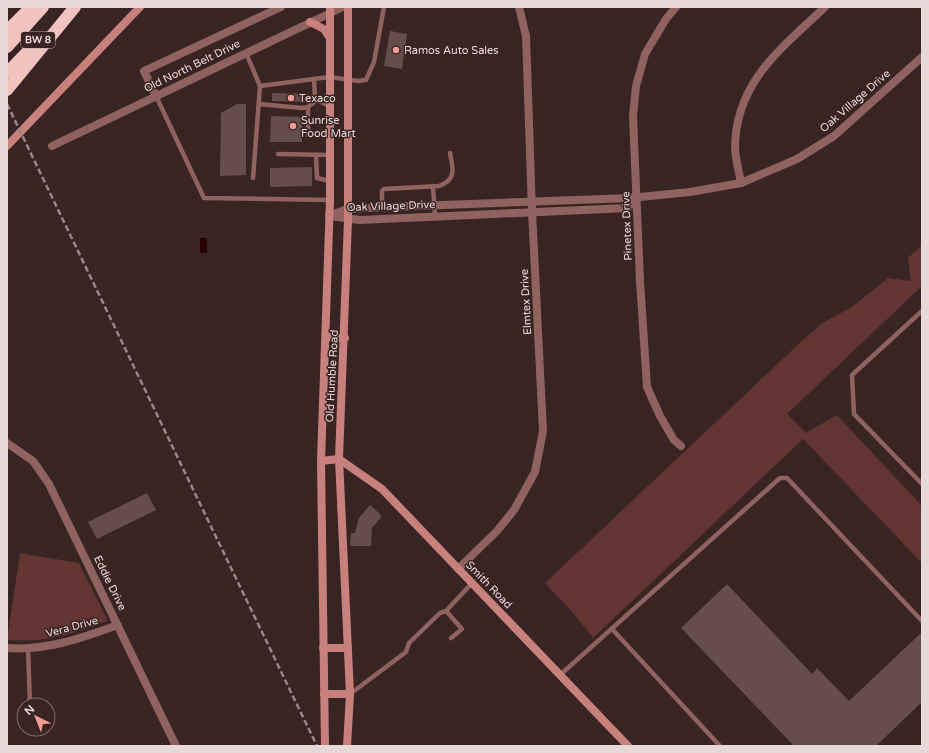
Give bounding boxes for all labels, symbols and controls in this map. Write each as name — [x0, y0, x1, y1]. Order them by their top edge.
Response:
road number: BW 8 — [21, 32, 55, 48]
street label: Old North Belt Drive — [142, 37, 242, 95]
place label: Ramos Auto Sales — [404, 44, 499, 57]
marker: Ramos Auto Sales — [391, 45, 401, 55]
street label: Oak Village Drive — [817, 67, 893, 135]
place label: Texaco — [299, 92, 336, 105]
marker: Texaco — [286, 93, 296, 103]
place label: Sunrise Food Mart — [301, 114, 356, 140]
marker: Sunrise Food Mart — [288, 121, 298, 131]
street label: Pinetex Drive — [619, 191, 635, 261]
street label: Oak Village Drive — [346, 198, 436, 214]
street label: Elmtex Drive — [518, 269, 534, 335]
street label: Old Humble Road — [323, 329, 341, 423]
street label: Eddie Drive — [91, 553, 129, 613]
street label: Smith Road — [463, 559, 515, 611]
street label: Vera Drive — [44, 614, 100, 640]
north arrow — [16, 697, 56, 737]
text: N — [22, 702, 37, 718]

